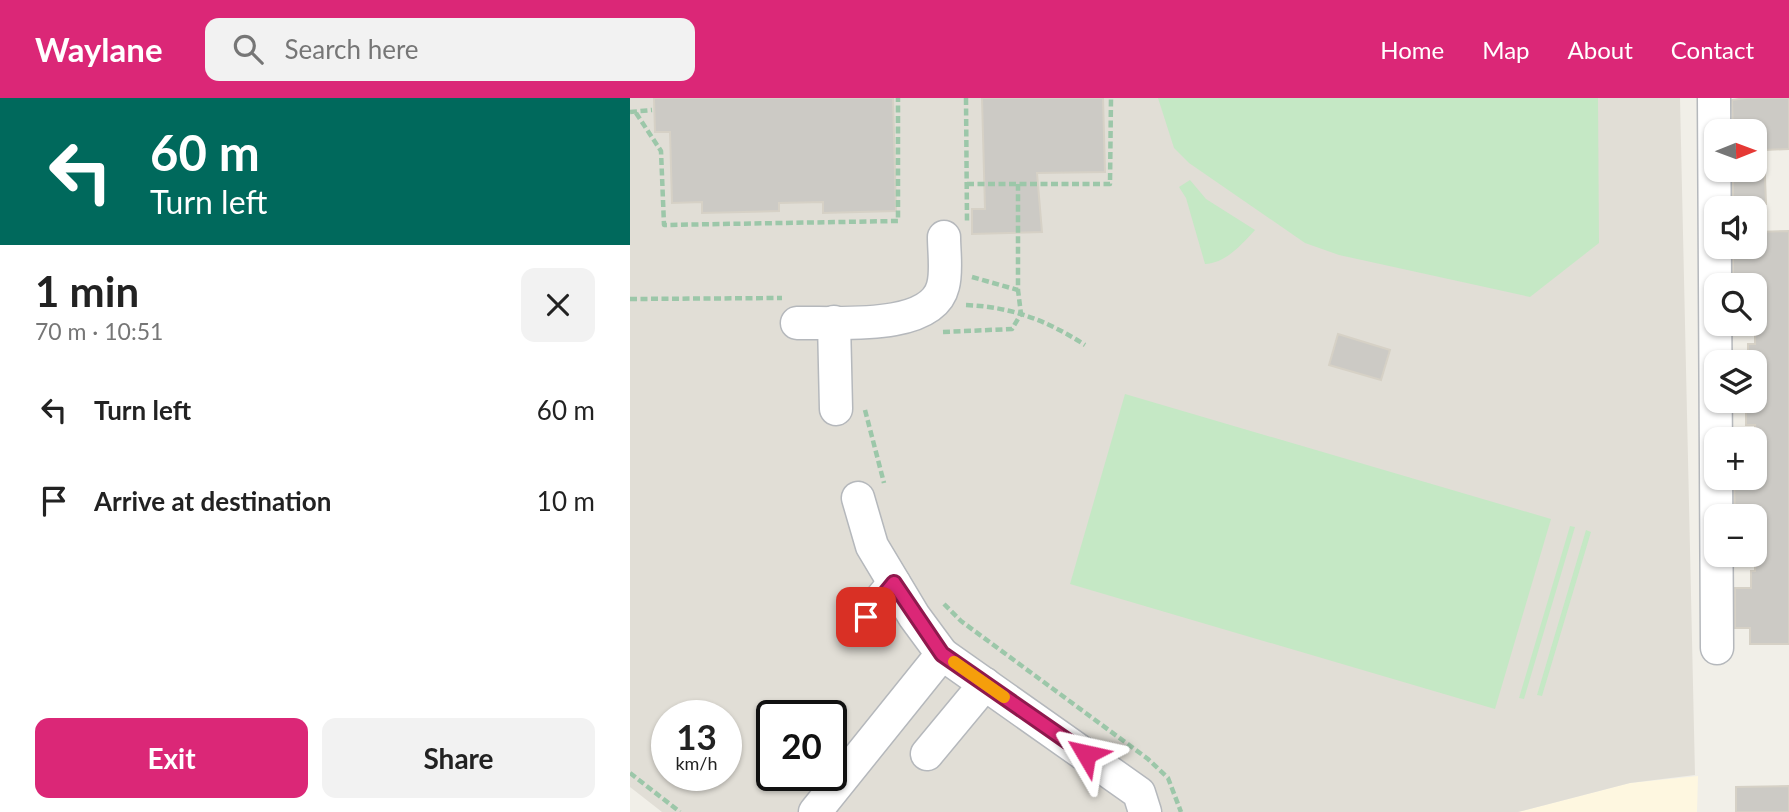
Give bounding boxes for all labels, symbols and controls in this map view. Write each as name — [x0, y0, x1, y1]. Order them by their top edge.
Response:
search box — [205, 18, 695, 81]
text: Waylane — [35, 29, 163, 69]
icon: search — [229, 30, 267, 68]
text: Search here — [285, 33, 419, 65]
text: Home — [1380, 35, 1444, 64]
text: Map — [1482, 35, 1530, 64]
text: About — [1568, 35, 1633, 64]
text: Contact — [1671, 35, 1754, 64]
north arrow — [1704, 119, 1768, 182]
map controls — [1704, 119, 1767, 567]
text: 60 m — [150, 123, 260, 181]
icon: left — [35, 126, 126, 217]
text: Turn left — [150, 182, 267, 221]
button: sound — [1704, 196, 1767, 259]
text: 1 min — [35, 266, 139, 316]
button: close — [521, 268, 595, 342]
button: search — [1704, 273, 1767, 336]
text: 70 m · 10:51 — [35, 317, 163, 345]
button: layers — [1704, 350, 1767, 413]
icon: left — [35, 391, 73, 429]
text: Turn left — [94, 394, 191, 426]
text: 60 m — [537, 394, 595, 426]
button: + — [1704, 427, 1767, 490]
icon: arrive — [35, 482, 73, 520]
text: Arrive at destination — [94, 485, 331, 517]
text: 10 m — [537, 485, 595, 517]
button: − — [1704, 504, 1767, 567]
pin — [836, 587, 896, 647]
icon: arrive — [847, 598, 885, 636]
speed limit sign: 20 — [756, 700, 847, 791]
text: 13 — [676, 715, 717, 757]
position arrow — [1049, 717, 1123, 791]
button: Exit — [35, 718, 308, 798]
button: Share — [322, 718, 595, 798]
text: km/h — [675, 752, 718, 774]

